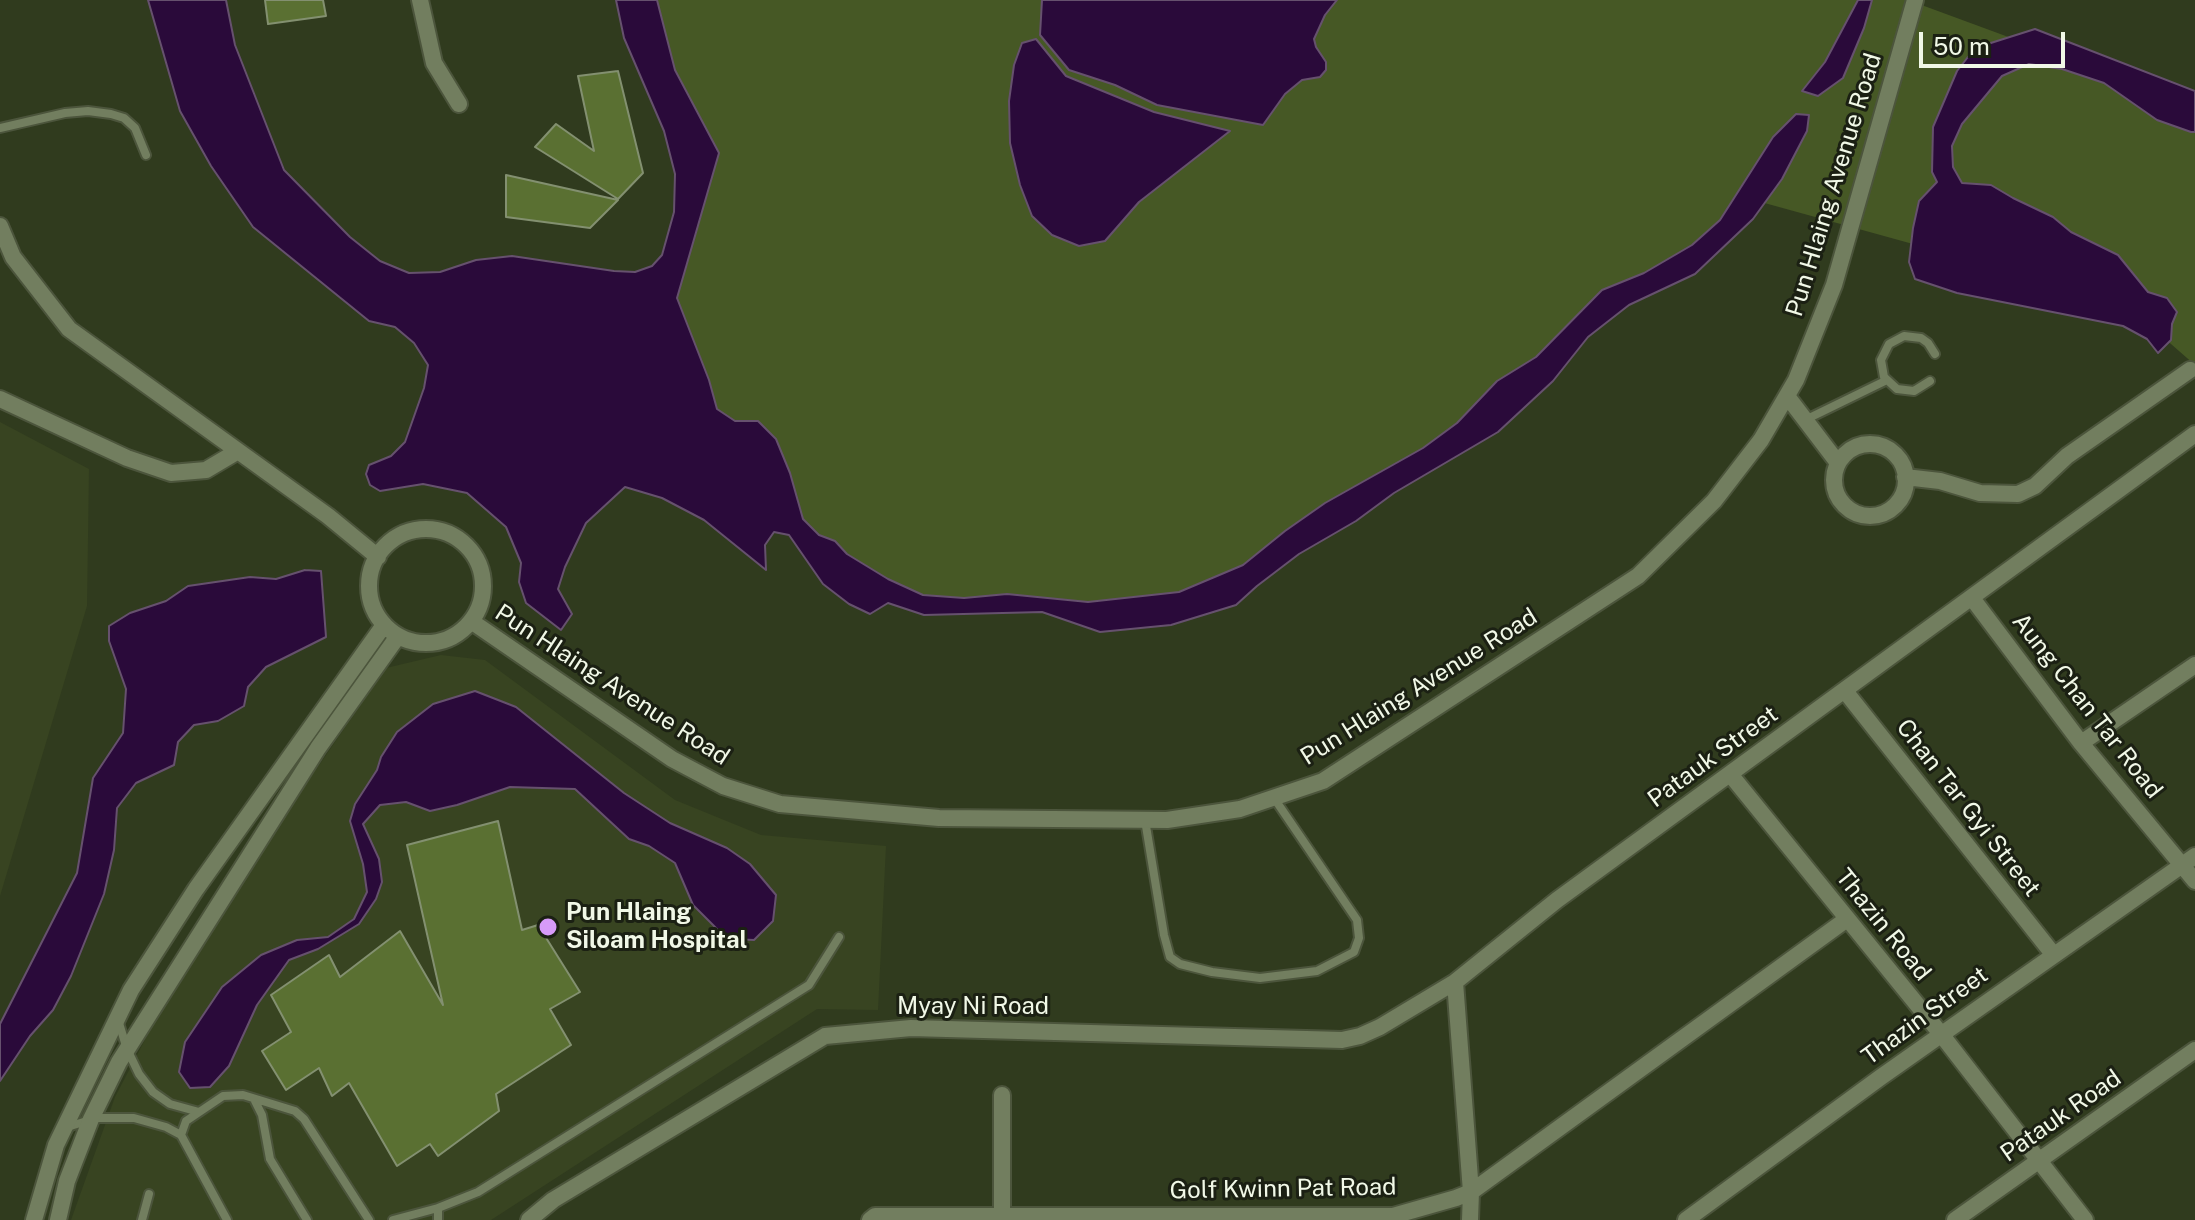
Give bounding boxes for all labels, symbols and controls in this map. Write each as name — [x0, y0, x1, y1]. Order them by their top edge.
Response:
scale bar — [1923, 16, 2069, 66]
text: 50 m — [1933, 32, 1990, 60]
street label: Pun Hlaing Avenue Road — [1780, 50, 1888, 320]
street label: Pun Hlaing Avenue Road — [489, 598, 735, 772]
street label: Pun Hlaing Avenue Road — [1295, 602, 1543, 772]
street label: Aung Chan Tar Road — [2006, 608, 2168, 804]
street label: Patauk Street — [1642, 700, 1784, 814]
street label: Chan Tar Gyi Street — [1890, 714, 2046, 902]
street label: Thazin Road — [1829, 863, 1937, 987]
place label: Pun Hlaing Siloam Hospital — [566, 899, 747, 955]
marker: Pun Hlaing Siloam Hospital — [537, 916, 559, 938]
street label: Thazin Street — [1856, 961, 1994, 1071]
street label: Myay Ni Road — [897, 993, 1049, 1021]
street label: Patauk Road — [1995, 1064, 2127, 1168]
street label: Golf Kwinn Pat Road — [1169, 1173, 1397, 1205]

